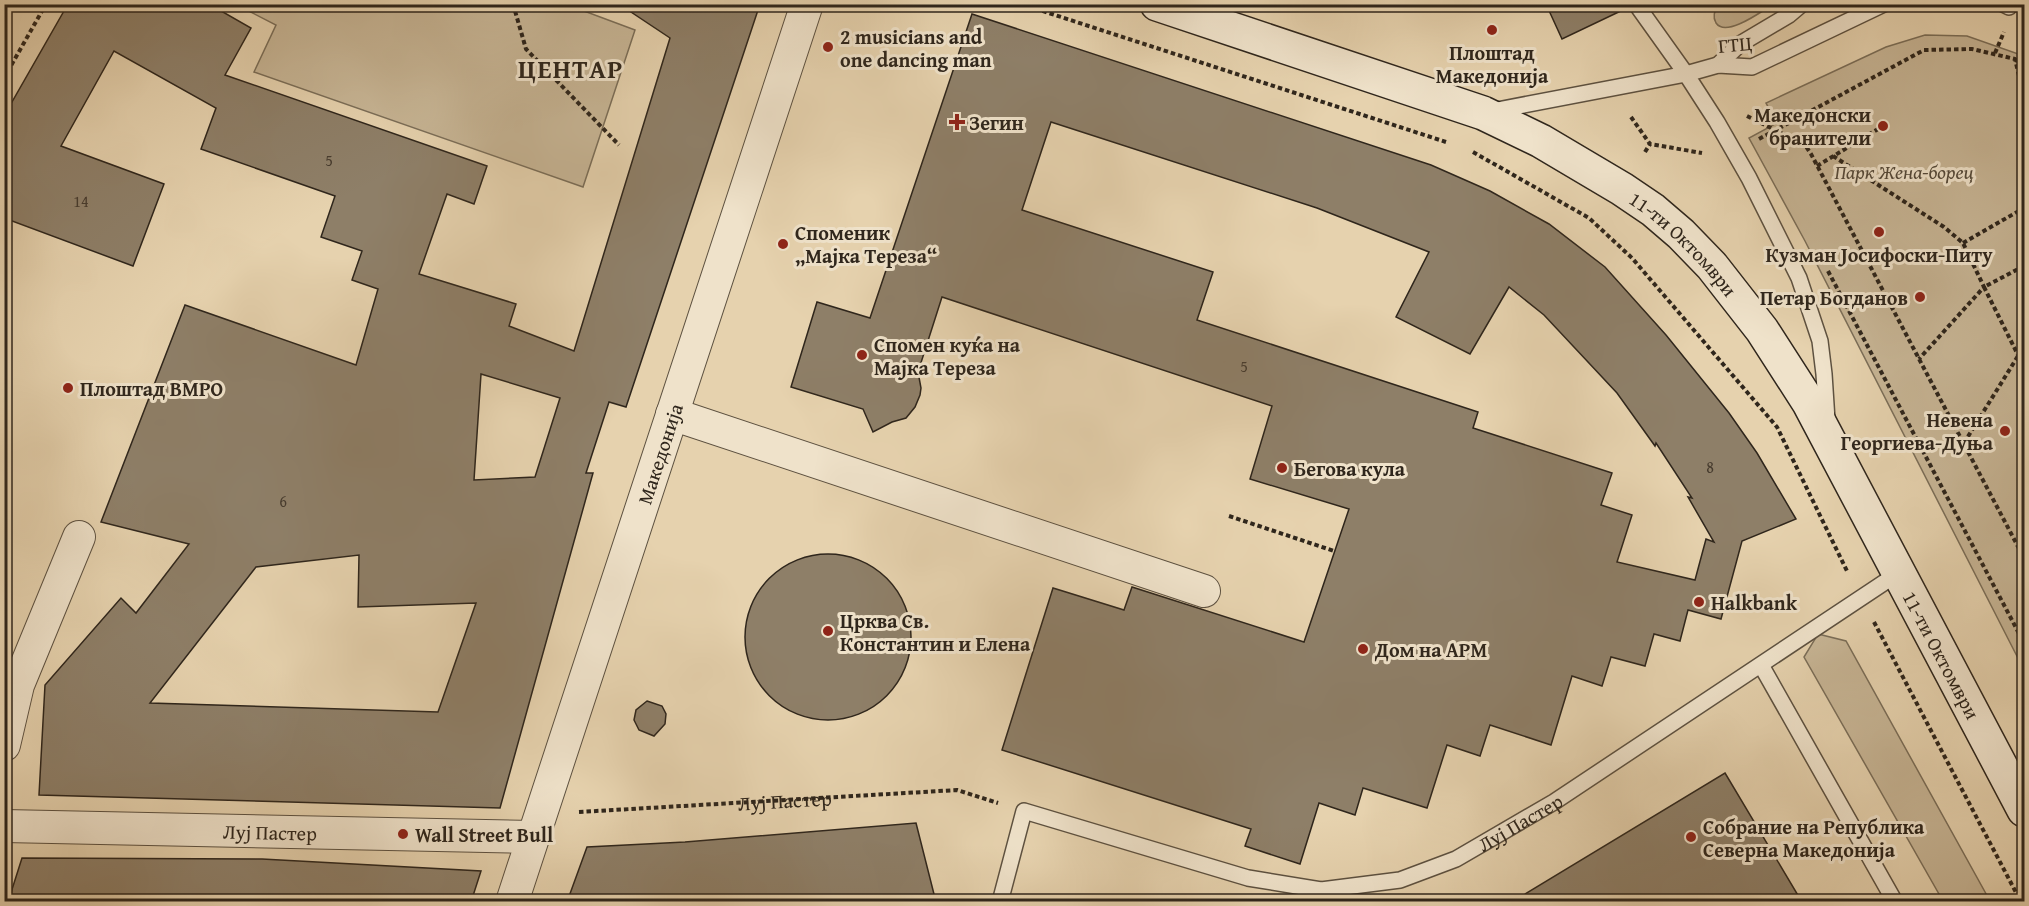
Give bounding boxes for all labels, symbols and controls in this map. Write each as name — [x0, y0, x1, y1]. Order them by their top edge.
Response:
place label: 2 musicians and one dancing man — [840, 22, 992, 74]
marker: Плоштад Македонија — [1485, 23, 1499, 37]
street label: ГТЦ — [1717, 28, 1753, 60]
place label: Плоштад Македонија — [1436, 38, 1549, 90]
marker: 2 musicians and one dancing man — [821, 40, 835, 54]
district label: ЦЕНТАР — [518, 49, 624, 88]
place label: Македонски бранители — [1754, 100, 1871, 152]
place label: Зегин — [969, 108, 1024, 137]
marker: Зегин — [950, 115, 964, 129]
marker: Македонски бранители — [1876, 119, 1890, 133]
house number: 5 — [325, 148, 333, 172]
park label: Парк Жена-борец — [1834, 157, 1974, 186]
street label: 11-ти Октомври — [1624, 184, 1745, 302]
house number: 14 — [73, 189, 89, 213]
place label: Споменик „Мајка Тереза“ — [795, 218, 937, 270]
marker: Кузман Јосифоски-Питу — [1872, 225, 1886, 239]
marker: Споменик „Мајка Тереза“ — [776, 237, 790, 251]
place label: Кузман Јосифоски-Питу — [1765, 240, 1993, 269]
place label: Петар Богданов — [1760, 283, 1908, 312]
marker: Петар Богданов — [1913, 290, 1927, 304]
place label: Спомен куќа на Мајка Тереза — [874, 330, 1021, 382]
marker: Спомен куќа на Мајка Тереза — [855, 348, 869, 362]
house number: 5 — [1240, 354, 1248, 378]
place label: Плоштад ВМРО — [80, 374, 223, 403]
marker: Плоштад ВМРО — [61, 381, 75, 395]
street label: Македонија — [629, 399, 690, 508]
place label: Невена Георгиева-Дуња — [1841, 405, 1994, 457]
marker: Невена Георгиева-Дуња — [1998, 424, 2012, 438]
place label: Бегова кула — [1294, 454, 1406, 483]
house number: 8 — [1706, 455, 1714, 479]
marker: Бегова кула — [1275, 461, 1289, 475]
house number: 6 — [279, 489, 287, 513]
street label: 11-ти Октомври — [1896, 586, 1988, 724]
place label: Halkbank — [1711, 588, 1798, 617]
marker: Halkbank — [1692, 595, 1706, 609]
place label: Црква Св. Константин и Елена — [840, 606, 1031, 658]
marker: Црква Св. Константин и Елена — [821, 624, 835, 638]
place label: Дом на АРМ — [1374, 635, 1487, 664]
marker: Дом на АРМ — [1356, 642, 1370, 656]
street label: Луј Пастер — [737, 783, 833, 817]
street label: Луј Пастер — [1472, 786, 1568, 858]
place label: Собрание на Република Северна Македонија — [1703, 812, 1925, 864]
street label: Луј Пастер — [223, 816, 317, 847]
place label: Wall Street Bull — [415, 820, 553, 849]
marker: Wall Street Bull — [396, 827, 410, 841]
marker: Собрание на Република Северна Македонија — [1684, 830, 1698, 844]

